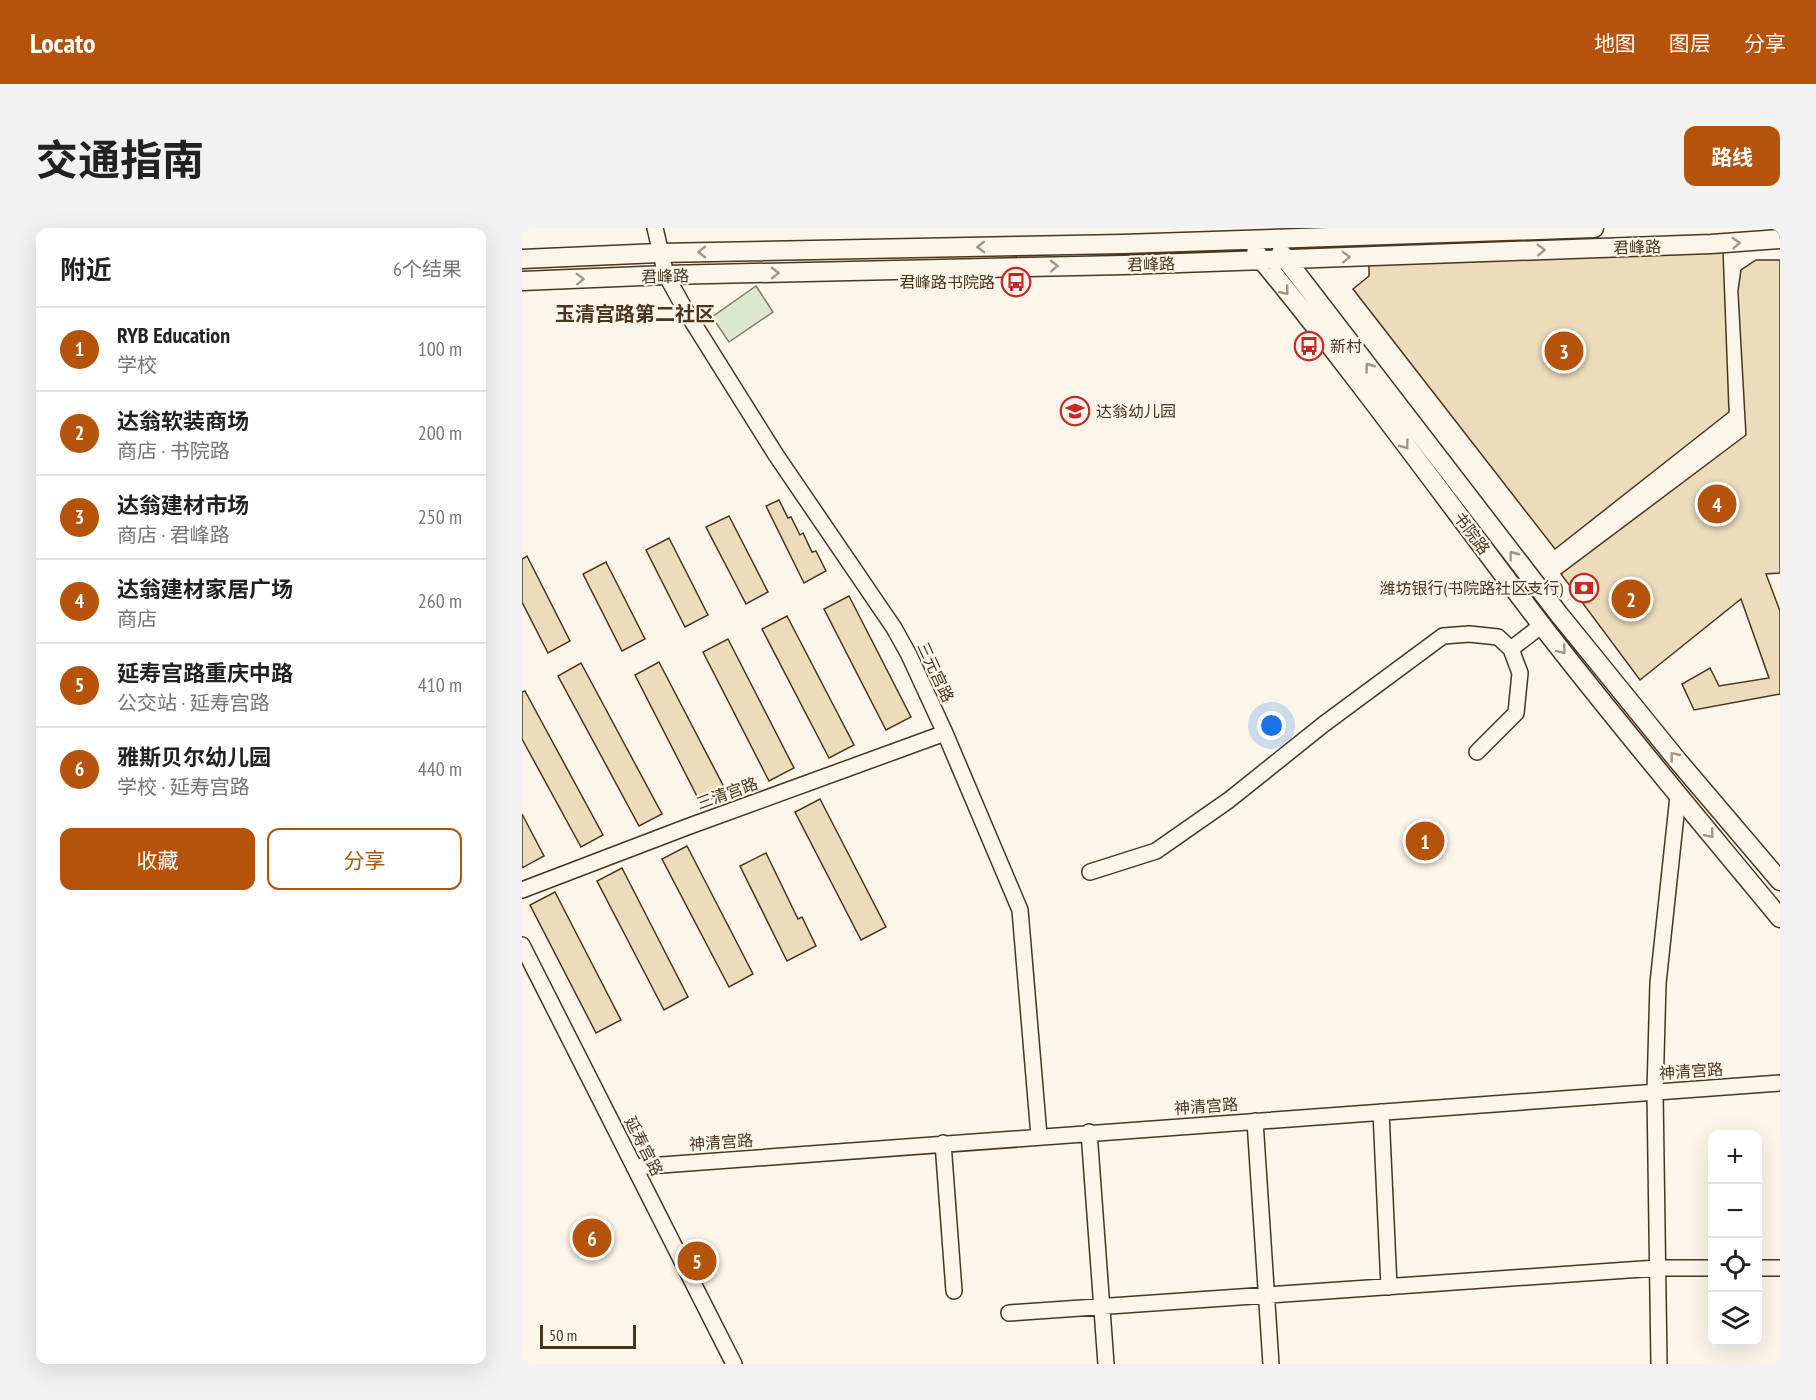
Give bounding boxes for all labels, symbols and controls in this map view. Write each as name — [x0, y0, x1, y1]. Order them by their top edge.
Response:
text: Locato — [30, 24, 96, 61]
text: 地图 — [1594, 30, 1636, 57]
text: 图层 — [1669, 30, 1711, 57]
text: 分享 — [1744, 30, 1786, 57]
button: 路线 — [1684, 126, 1780, 186]
text: 交通指南 — [36, 132, 204, 187]
street label: 君峰路 — [1613, 236, 1661, 258]
one-way arrow — [1731, 236, 1740, 249]
one-way arrow — [977, 241, 986, 253]
one-way arrow — [1536, 244, 1545, 257]
one-way arrow — [698, 246, 707, 259]
one-way arrow — [1341, 251, 1350, 264]
text: 附近 — [60, 253, 112, 286]
street label: 君峰路 — [1127, 253, 1175, 275]
text: 6个结果 — [393, 256, 462, 282]
one-way arrow — [1050, 260, 1059, 272]
street label: 君峰路 — [641, 265, 689, 287]
one-way arrow — [771, 266, 780, 279]
bus stop icon: 君峰路书院路 — [1000, 266, 1032, 298]
one-way arrow — [576, 272, 585, 285]
place label: 君峰路书院路 — [899, 272, 995, 292]
one-way arrow — [1278, 284, 1289, 295]
district label: 玉清宫路第二社区 — [555, 301, 715, 327]
text: RYB Education — [117, 321, 230, 349]
pin: 3 — [1544, 328, 1584, 374]
bus stop icon: 新村 — [1293, 330, 1325, 362]
text: 1 — [75, 336, 84, 362]
text: 100 m — [418, 336, 462, 362]
place label: 新村 — [1330, 336, 1362, 356]
text: 学校 — [117, 352, 157, 378]
one-way arrow — [1366, 362, 1377, 373]
school or university icon: 达翁幼儿园 — [1059, 395, 1091, 427]
place label: 达翁幼儿园 — [1096, 401, 1176, 421]
text: 达翁软装商场 — [117, 407, 249, 435]
text: 2 — [75, 420, 84, 446]
text: 200 m — [418, 420, 462, 446]
text: 商店 · 书院路 — [117, 438, 230, 464]
one-way arrow — [1397, 438, 1408, 449]
pin: 4 — [1698, 482, 1736, 526]
text: 达翁建材市场 — [117, 491, 249, 519]
text: 3 — [75, 504, 84, 530]
text: 250 m — [418, 504, 462, 530]
street label: 书院路 — [1450, 508, 1494, 558]
text: 商店 · 君峰路 — [117, 522, 230, 548]
one-way arrow — [1510, 551, 1521, 562]
bank icon: 潍坊银行(书院路社区支行) — [1568, 572, 1600, 604]
text: 达翁建材家居广场 — [117, 575, 293, 603]
pin: 2 — [1612, 576, 1650, 622]
place label: 潍坊银行(书院路社区支行) — [1380, 578, 1563, 598]
text: 4 — [75, 588, 84, 614]
text: 260 m — [418, 588, 462, 614]
text: 商店 — [117, 606, 157, 632]
street label: 三元宫路 — [913, 639, 959, 705]
one-way arrow — [1554, 643, 1565, 654]
text: 延寿宫路重庆中路 — [117, 659, 293, 687]
text: 5 — [75, 672, 84, 698]
text: 410 m — [418, 672, 462, 698]
text: 公交站 · 延寿宫路 — [117, 690, 270, 716]
your location — [1257, 711, 1286, 740]
text: 雅斯贝尔幼儿园 — [117, 743, 271, 771]
one-way arrow — [1671, 752, 1682, 763]
text: 6 — [75, 756, 84, 782]
text: 440 m — [418, 756, 462, 782]
street label: 三清宫路 — [694, 773, 760, 813]
text: 学校 · 延寿宫路 — [117, 774, 250, 800]
pin: 1 — [1406, 818, 1444, 864]
one-way arrow — [1703, 827, 1714, 838]
button: 收藏 — [60, 828, 255, 890]
button: 分享 — [267, 828, 462, 890]
street label: 神清宫路 — [1658, 1059, 1724, 1083]
street label: 神清宫路 — [1173, 1094, 1239, 1118]
street label: 延寿宫路 — [621, 1113, 667, 1179]
street label: 神清宫路 — [688, 1130, 754, 1154]
map controls — [1708, 1130, 1762, 1346]
button: + — [1708, 1130, 1762, 1184]
button: − — [1708, 1184, 1762, 1238]
pin: 6 — [572, 1216, 612, 1260]
pin: 5 — [678, 1238, 717, 1284]
button: locate — [1708, 1238, 1762, 1292]
button: layers — [1708, 1292, 1762, 1346]
scale bar — [540, 1322, 636, 1350]
text: 50 m — [549, 1325, 577, 1345]

